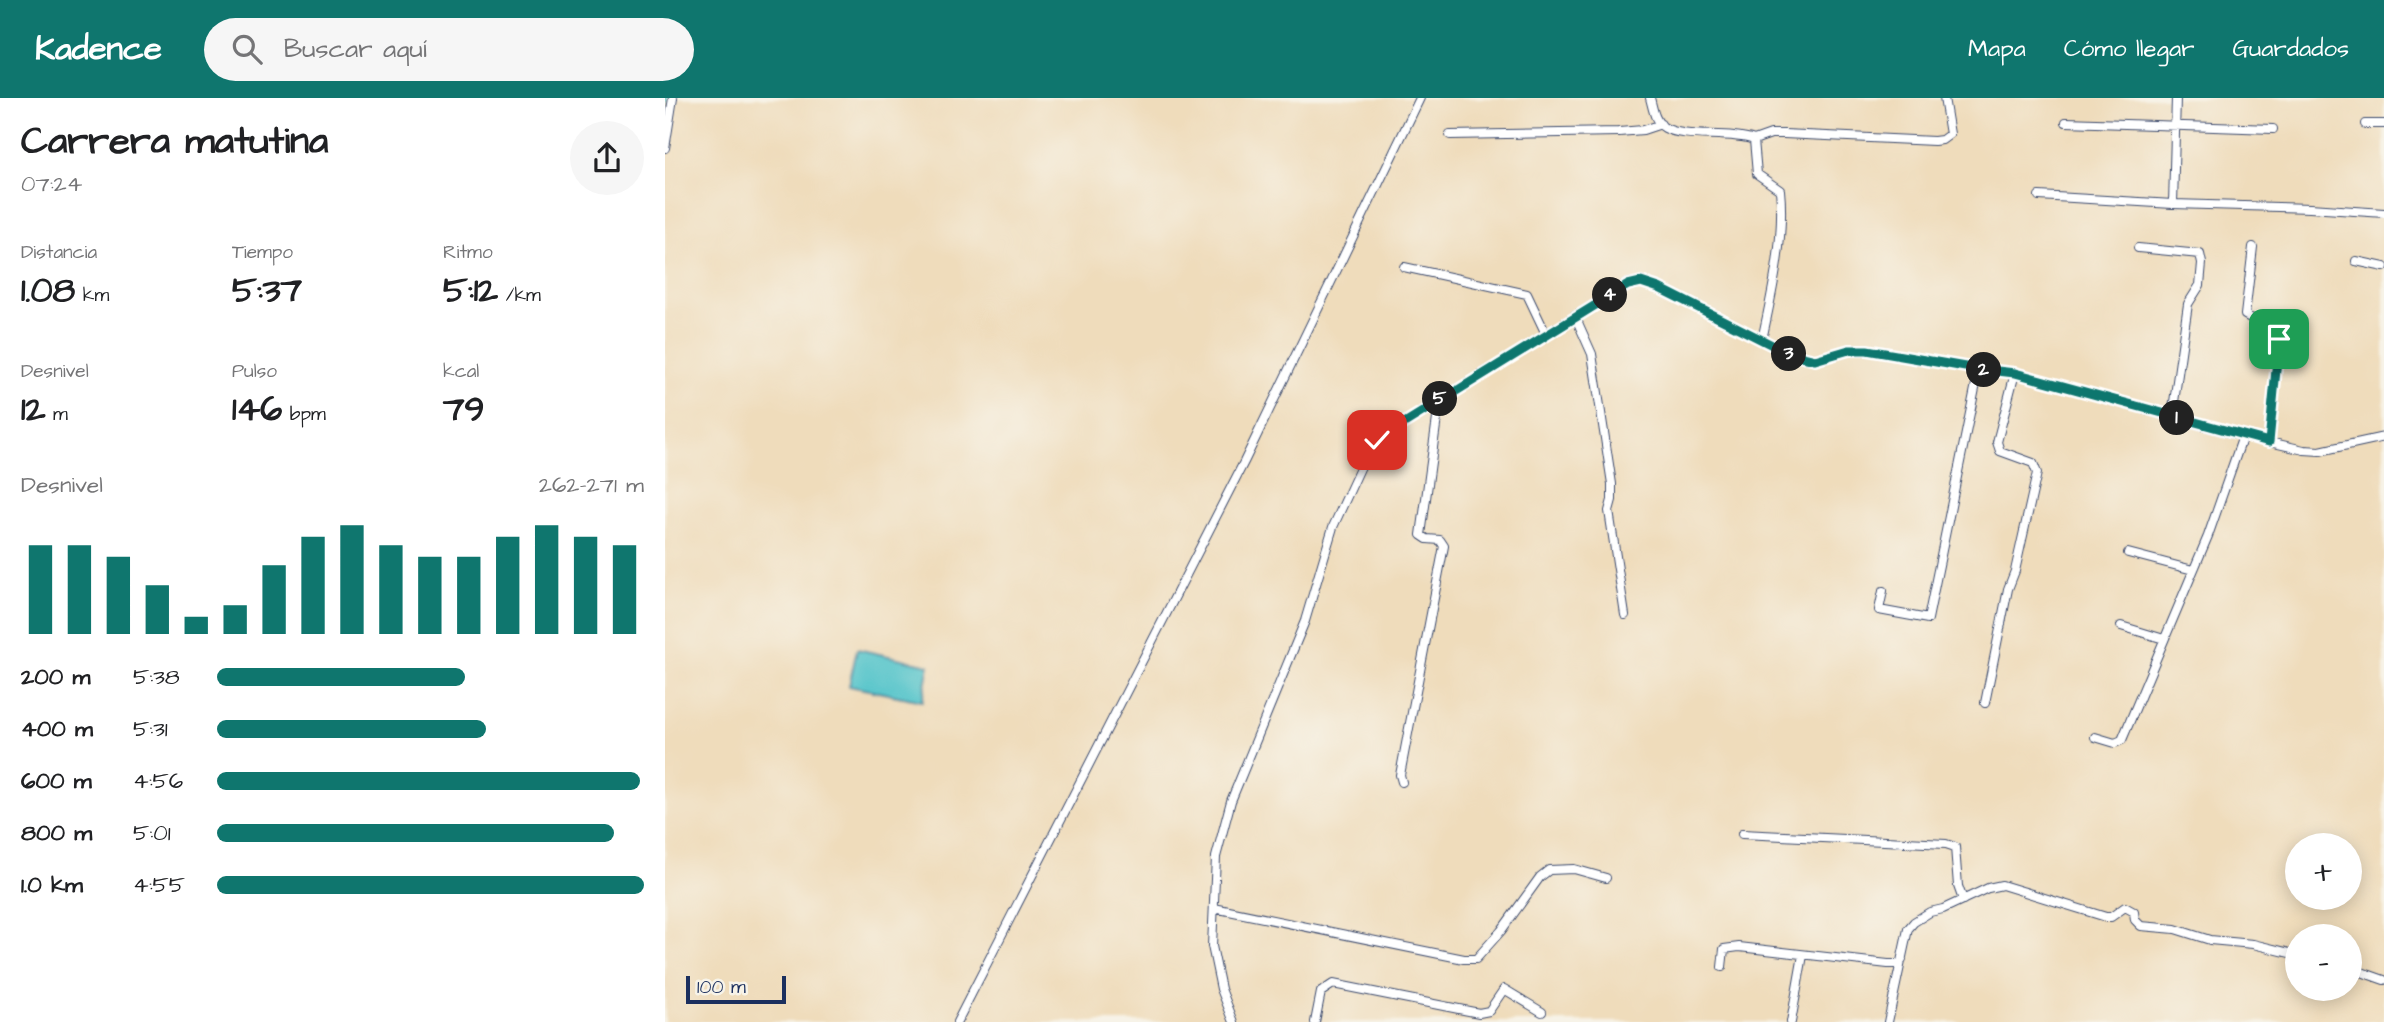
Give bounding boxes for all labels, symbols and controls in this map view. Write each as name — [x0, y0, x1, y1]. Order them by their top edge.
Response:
search box — [204, 18, 694, 81]
text: Kadence — [35, 26, 162, 72]
icon: search — [228, 30, 266, 68]
text: Buscar aquí — [284, 31, 427, 67]
text: Mapa — [1968, 32, 2026, 66]
text: Cómo llegar — [2064, 32, 2194, 66]
text: Guardados — [2232, 32, 2349, 66]
text: Carrera matutina — [21, 116, 328, 168]
button: share — [570, 121, 644, 195]
text: 07:24 — [21, 168, 82, 200]
text: Distancia — [21, 239, 97, 266]
text: Tiempo — [232, 239, 293, 266]
text: Ritmo — [443, 239, 493, 266]
text: 1.08 — [21, 266, 75, 315]
text: 5:37 — [232, 266, 302, 315]
text: 5:12 — [443, 266, 498, 315]
pin: 4 — [1593, 278, 1627, 312]
text: 4 — [1603, 281, 1616, 308]
text: km — [75, 282, 109, 309]
text: /km — [498, 282, 541, 309]
pin — [2249, 309, 2309, 369]
icon: arrive — [2260, 320, 2298, 358]
pin: 3 — [1771, 336, 1807, 372]
text: 3 — [1784, 340, 1793, 367]
pin: 2 — [1967, 352, 2001, 388]
text: 2 — [1978, 356, 1989, 383]
text: Desnivel — [21, 358, 89, 385]
text: Pulso — [232, 358, 277, 385]
text: kcal — [443, 358, 479, 385]
pin: 5 — [1423, 382, 1457, 416]
text: 12 — [21, 385, 46, 434]
text: 146 — [232, 385, 282, 434]
text: 79 — [443, 385, 484, 434]
text: 5 — [1433, 385, 1446, 412]
pin: 1 — [2159, 400, 2195, 436]
text: m — [46, 401, 68, 428]
text: bpm — [282, 401, 326, 428]
text: 1 — [2175, 404, 2178, 431]
pin — [1347, 410, 1407, 470]
icon: check — [1358, 421, 1396, 459]
text: Desnivel — [21, 469, 103, 501]
text: 262–271 m — [539, 469, 644, 501]
text: 200 m — [21, 661, 90, 693]
text: 5:38 — [133, 661, 180, 693]
text: 400 m — [21, 713, 93, 745]
text: 5:31 — [133, 713, 168, 745]
text: 600 m — [21, 765, 92, 797]
text: 4:56 — [133, 765, 183, 797]
text: 800 m — [21, 817, 92, 849]
text: 5:01 — [133, 817, 171, 849]
map controls — [2285, 833, 2362, 1001]
button: + — [2285, 833, 2362, 910]
text: 1.0 km — [21, 869, 83, 901]
text: 4:55 — [133, 869, 185, 901]
button: − — [2285, 924, 2362, 1001]
scale bar — [686, 973, 786, 1005]
text: 100 m — [697, 974, 746, 1001]

